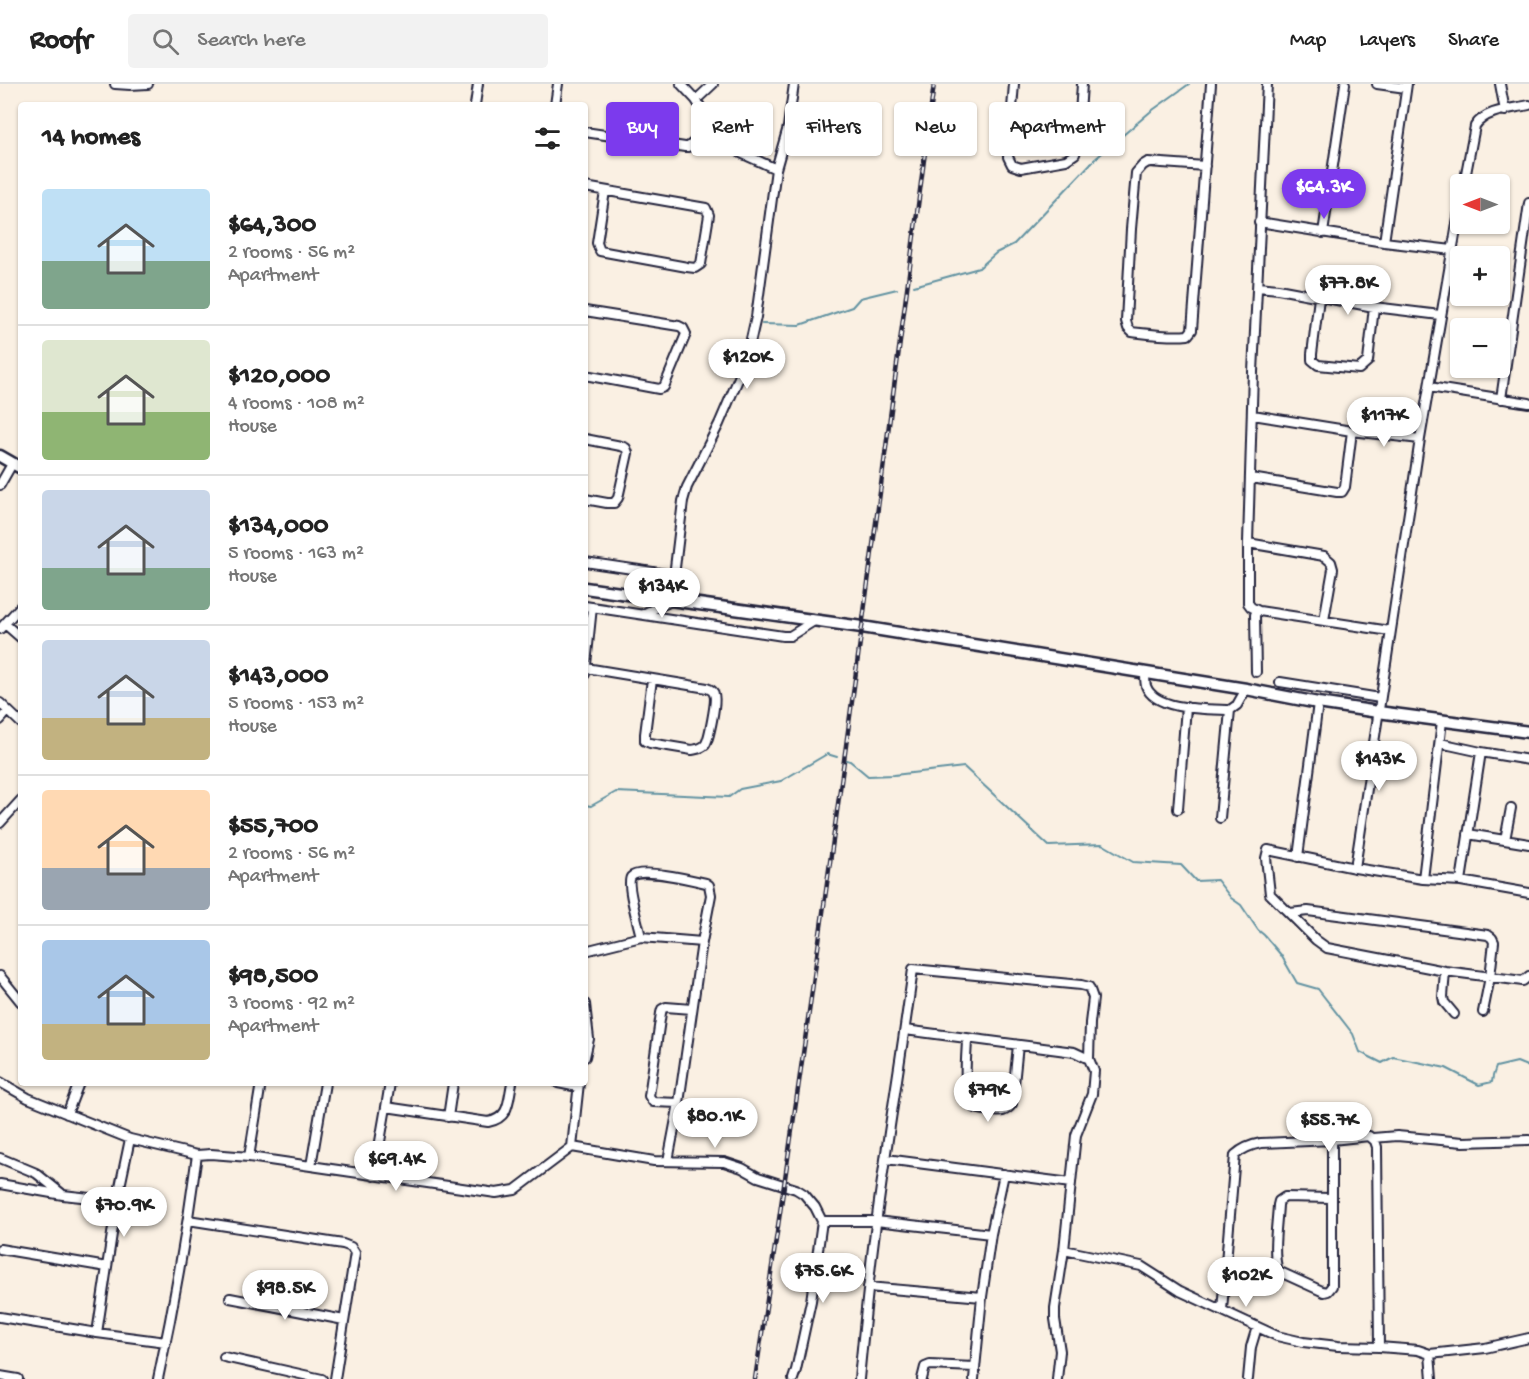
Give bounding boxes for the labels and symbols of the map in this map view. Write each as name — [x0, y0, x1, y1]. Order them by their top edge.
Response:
pin: $64.3K — [1275, 169, 1373, 220]
north arrow — [1450, 174, 1510, 234]
pin: $77.8K — [1299, 265, 1397, 316]
pin: $120K — [705, 339, 789, 390]
pin: $117K — [1342, 397, 1426, 448]
pin: $134K — [620, 568, 704, 619]
pin: $143K — [1337, 741, 1421, 792]
pin: $79K — [952, 1072, 1024, 1123]
pin: $80.1K — [666, 1098, 764, 1149]
pin: $55.7K — [1280, 1102, 1378, 1153]
pin: $69.4K — [347, 1141, 445, 1192]
pin: $70.9K — [75, 1187, 173, 1238]
pin: $75.6K — [774, 1253, 872, 1304]
pin: $102K — [1204, 1257, 1288, 1308]
pin: $98.5K — [236, 1270, 334, 1321]

